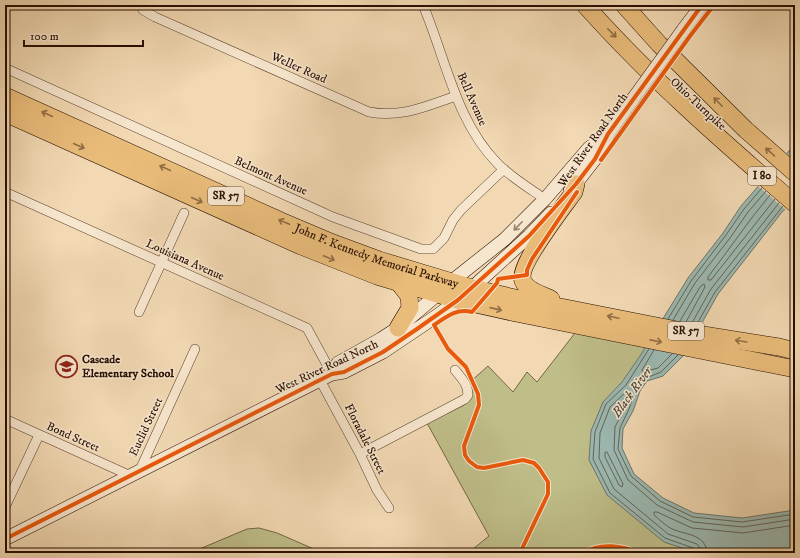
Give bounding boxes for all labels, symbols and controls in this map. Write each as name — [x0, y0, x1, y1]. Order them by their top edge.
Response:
scale bar — [24, 22, 143, 48]
one-way arrow — [607, 28, 617, 38]
text: 100 m — [30, 29, 59, 44]
street label: Weller Road — [268, 49, 329, 87]
street label: Bell Avenue — [454, 70, 490, 128]
street label: Ohio Turnpike — [667, 74, 729, 134]
street label: West River Road North — [554, 89, 632, 191]
one-way arrow — [713, 98, 723, 107]
one-way arrow — [41, 110, 53, 118]
one-way arrow — [72, 143, 84, 150]
one-way arrow — [765, 147, 776, 156]
street label: Belmont Avenue — [232, 153, 310, 199]
one-way arrow — [159, 164, 171, 171]
road number: I 80 — [748, 167, 776, 185]
road number: SR 57 — [208, 187, 244, 205]
one-way arrow — [191, 196, 203, 204]
one-way arrow — [278, 217, 290, 225]
street label: John F. Kennedy Memorial Parkway — [291, 220, 461, 291]
one-way arrow — [513, 221, 523, 231]
street label: Louisiana Avenue — [144, 236, 226, 284]
one-way arrow — [323, 254, 335, 262]
one-way arrow — [489, 305, 502, 313]
one-way arrow — [607, 312, 620, 320]
road number: SR 57 — [668, 322, 704, 340]
street label: West River Road North — [272, 336, 381, 398]
one-way arrow — [649, 337, 662, 345]
one-way arrow — [734, 337, 747, 345]
place label: Cascade Elementary School — [82, 352, 174, 381]
school or university icon: Cascade Elementary School — [54, 353, 80, 379]
water label: Black River — [608, 363, 656, 421]
street label: Euclid Street — [126, 395, 166, 459]
street label: Floradale Street — [341, 401, 389, 477]
street label: Bond Street — [44, 419, 102, 455]

